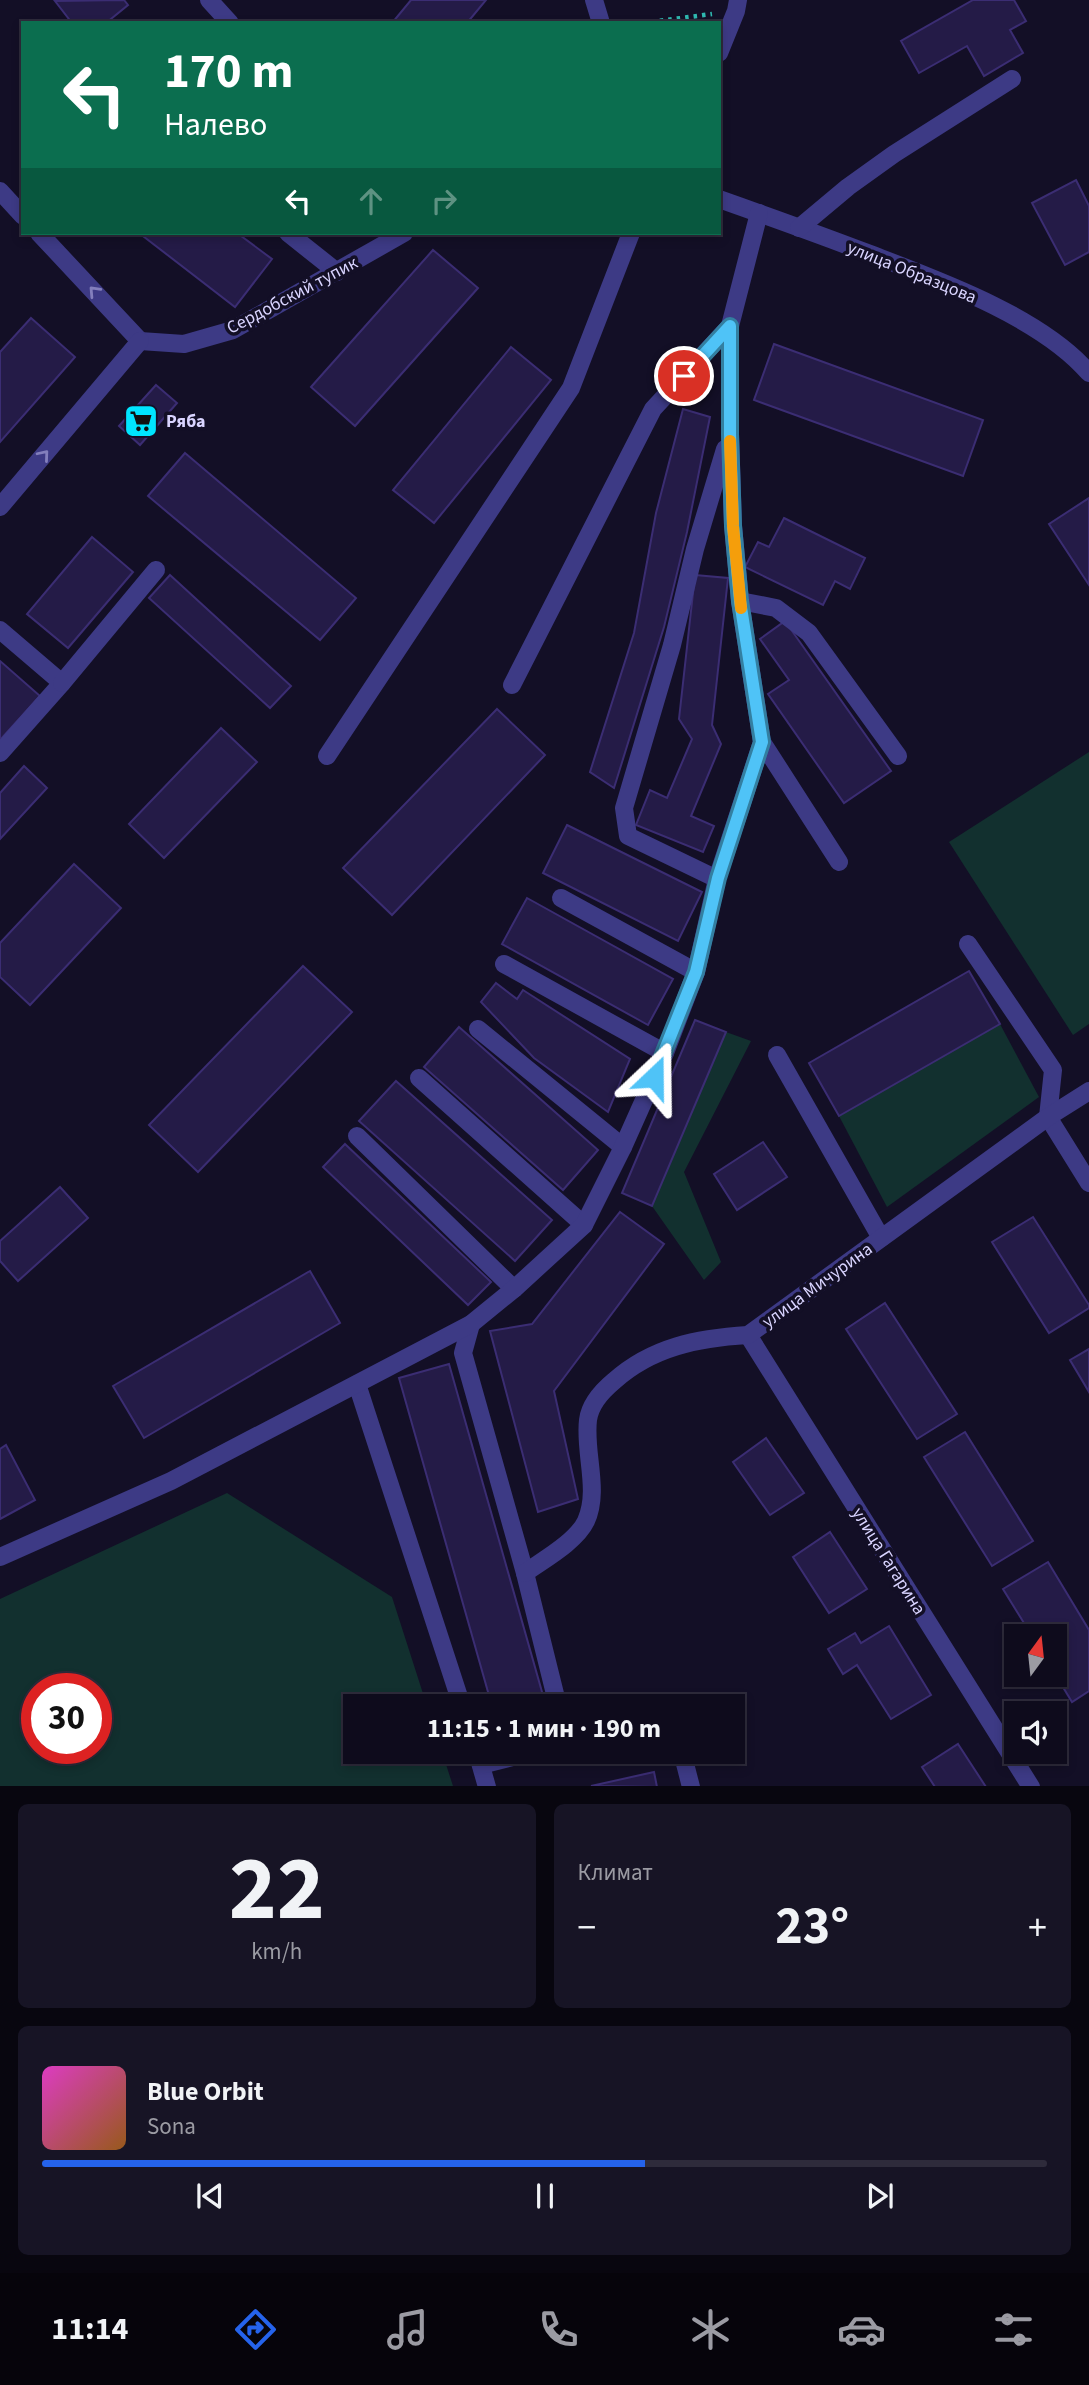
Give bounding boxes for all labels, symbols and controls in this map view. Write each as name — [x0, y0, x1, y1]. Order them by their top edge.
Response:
text: 170 m — [164, 37, 293, 107]
icon: left — [49, 49, 140, 140]
text: Налево — [164, 102, 267, 148]
icon: left — [279, 182, 317, 220]
icon: ahead — [352, 182, 390, 220]
icon: right — [425, 182, 463, 220]
street label: улица Образцова — [843, 235, 980, 310]
street label: Сердобский тупик — [222, 250, 362, 341]
one-way arrow — [89, 286, 102, 299]
pin — [654, 346, 714, 406]
icon: arrive — [665, 357, 703, 395]
supermarket icon: Ряба — [122, 402, 160, 440]
place label: Ряба — [166, 409, 206, 434]
one-way arrow — [36, 450, 48, 463]
position arrow — [617, 1040, 691, 1114]
street label: улица Мичурина — [757, 1237, 878, 1334]
street label: улица Гагарина — [846, 1503, 932, 1620]
north arrow — [1004, 1624, 1068, 1687]
map controls — [1004, 1624, 1067, 1764]
speed limit sign: 30 — [21, 1673, 112, 1764]
button: sound — [1004, 1701, 1067, 1764]
text: 11:15 · 1 мин · 190 m — [427, 1710, 661, 1747]
text: 22 — [229, 1825, 325, 1954]
text: Климат — [578, 1856, 653, 1889]
text: 23° — [775, 1890, 849, 1964]
text: − — [578, 1901, 596, 1955]
text: + — [1028, 1901, 1047, 1955]
text: km/h — [251, 1935, 302, 1968]
text: Blue Orbit — [147, 2073, 264, 2110]
text: Sona — [147, 2110, 196, 2143]
icon: previous — [191, 2177, 229, 2215]
icon: pause — [526, 2177, 564, 2215]
icon: next — [861, 2177, 899, 2215]
icon: directions — [231, 2305, 280, 2354]
icon: music — [383, 2305, 432, 2354]
icon: phone — [534, 2305, 583, 2354]
icon: climate — [686, 2305, 735, 2354]
icon: car — [837, 2305, 886, 2354]
icon: filters — [989, 2305, 1038, 2354]
text: 11:14 — [51, 2306, 128, 2352]

